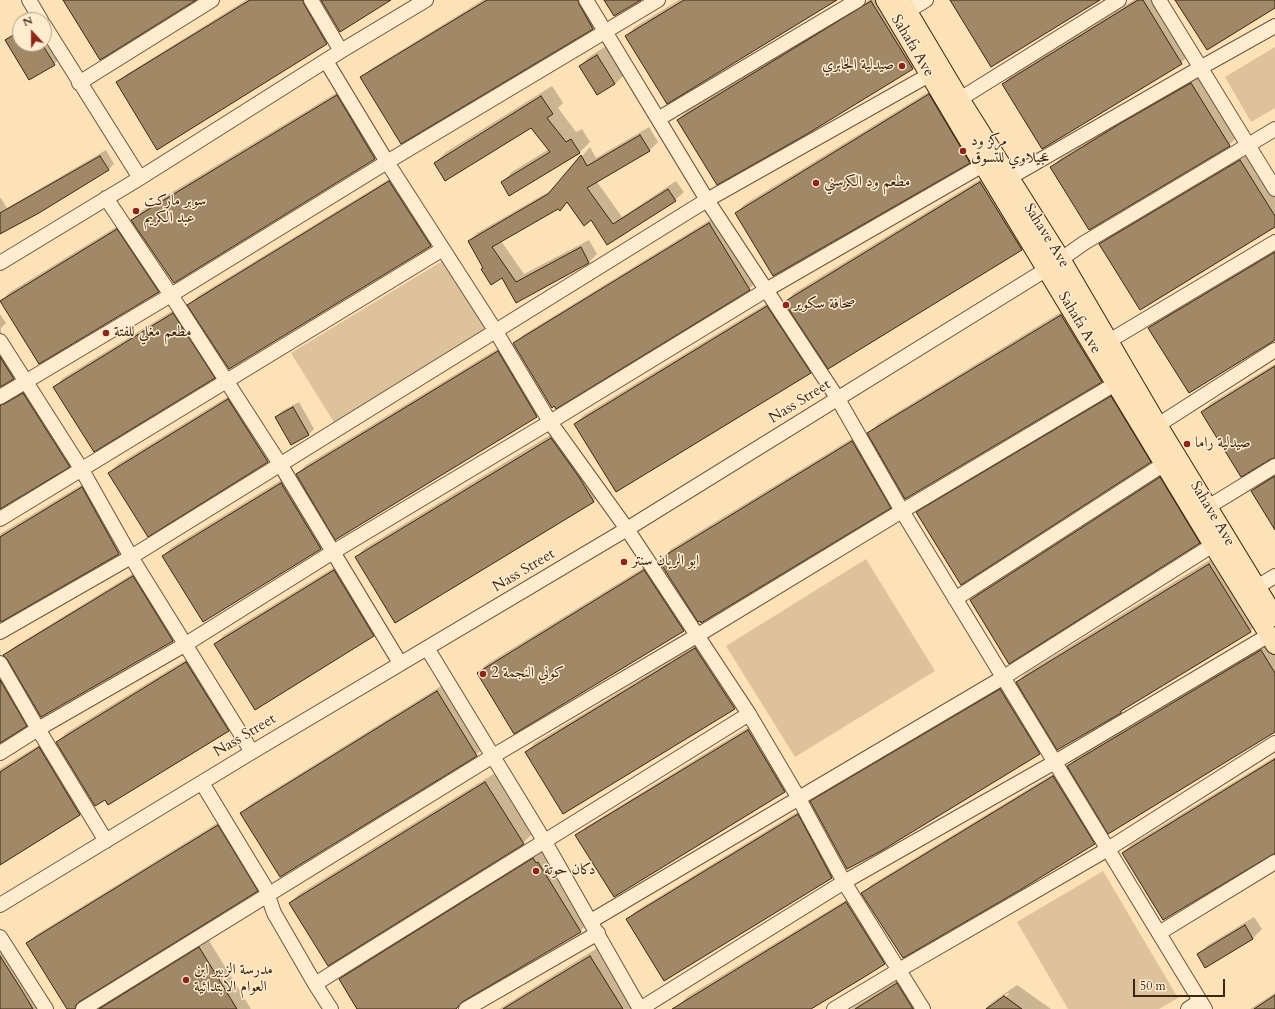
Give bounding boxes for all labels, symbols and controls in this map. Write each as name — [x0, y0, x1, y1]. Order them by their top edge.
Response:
north arrow — [12, 12, 52, 52]
street label: Sahafa Ave — [887, 12, 937, 80]
text: N — [20, 13, 35, 30]
place label: صيدلية الجابري — [822, 57, 894, 75]
marker: صيدلية الجابري — [897, 61, 907, 71]
place label: مركز ود عجيلاوي للتسوق — [971, 133, 1049, 168]
marker: مركز ود عجيلاوي للتسوق — [958, 146, 968, 156]
place label: مطعم ود الكرسني — [824, 174, 910, 192]
marker: مطعم ود الكرسني — [811, 178, 821, 188]
place label: سوبر ماركت عبد الكريم — [144, 193, 206, 228]
street label: Sahave Ave — [1019, 201, 1073, 271]
marker: سوبر ماركت عبد الكريم — [131, 206, 141, 216]
street label: Sahafa Ave — [1054, 289, 1104, 357]
place label: صحافة سكوير — [794, 296, 855, 314]
marker: صحافة سكوير — [781, 300, 791, 310]
place label: مطعم مغلي للفتة — [114, 324, 191, 342]
marker: مطعم مغلي للفتة — [101, 328, 111, 338]
street label: Nass Street — [766, 376, 834, 428]
place label: صيدلية راما — [1195, 435, 1251, 453]
marker: صيدلية راما — [1182, 439, 1192, 449]
street label: Sahave Ave — [1186, 478, 1238, 550]
street label: Nass Street — [490, 545, 558, 597]
place label: ابو الريان سنتر — [632, 553, 699, 571]
marker: ابو الريان سنتر — [619, 557, 629, 567]
place label: كوني النجمة 2 — [491, 665, 564, 683]
marker: كوني النجمة 2 — [478, 669, 488, 679]
street label: Nass Street — [211, 710, 279, 762]
place label: دكان حوتة — [544, 862, 596, 880]
marker: دكان حوتة — [531, 866, 541, 876]
place label: مدرسة الزبير ابن العوام الابتدائية — [194, 962, 273, 997]
scale bar — [1135, 971, 1227, 997]
marker: مدرسة الزبير ابن العوام الابتدائية — [181, 975, 191, 985]
text: 50 m — [1140, 978, 1166, 994]

